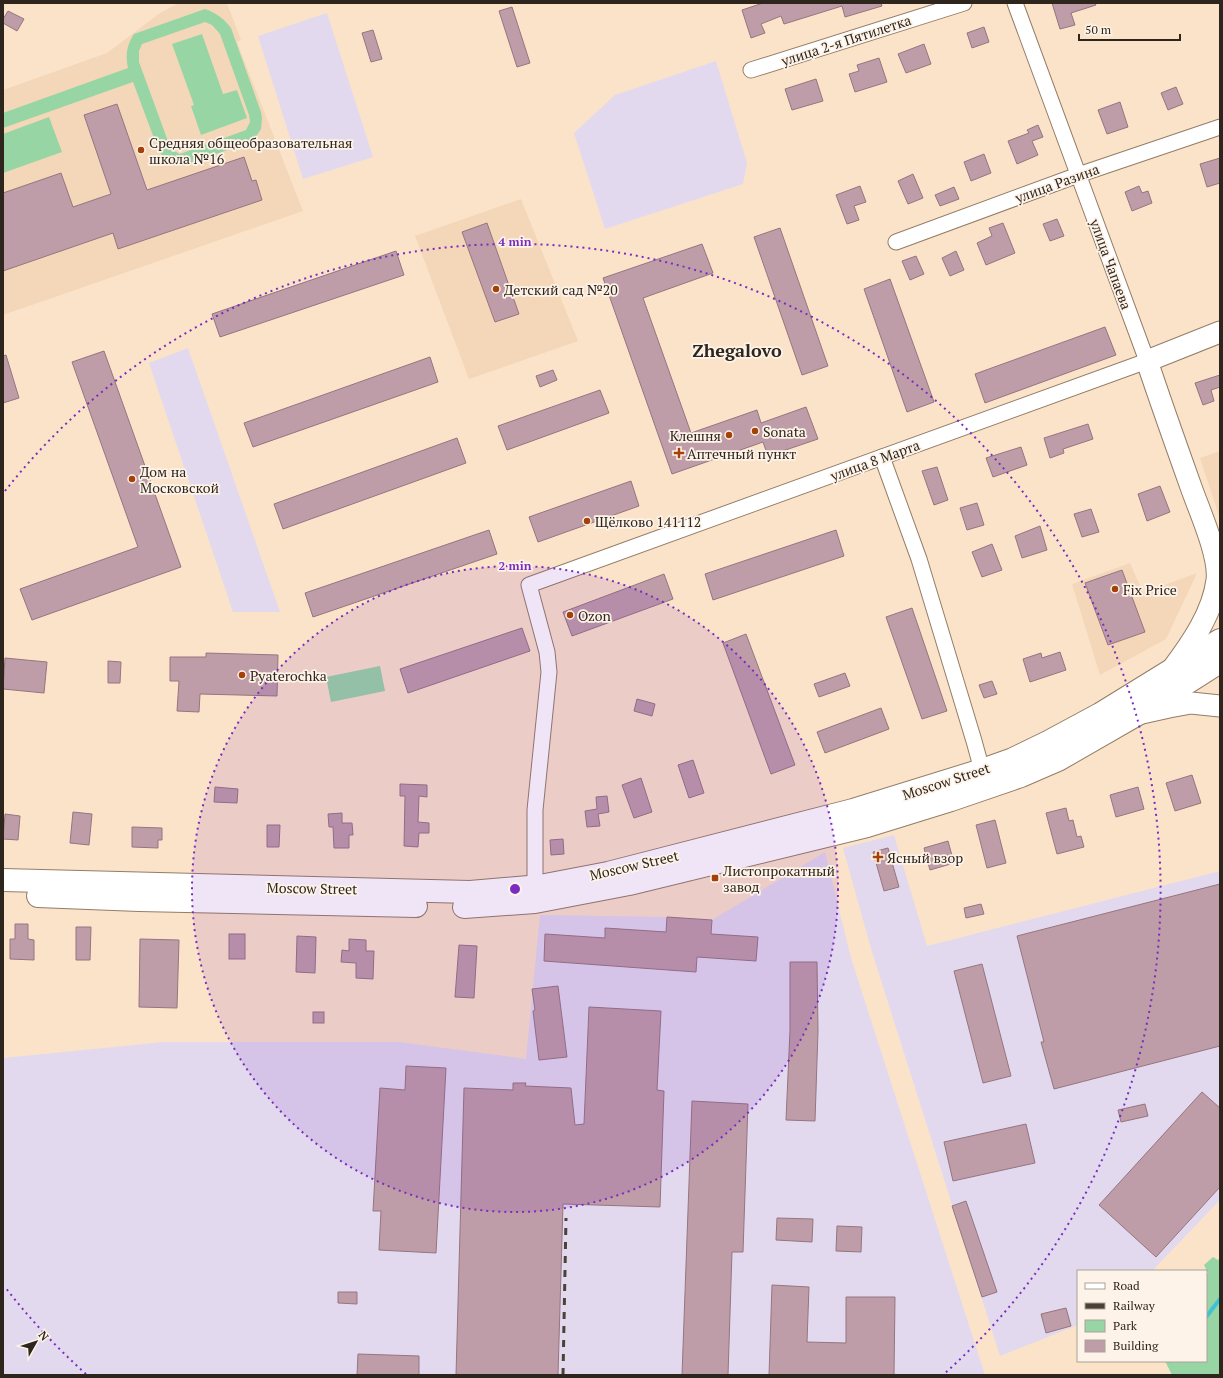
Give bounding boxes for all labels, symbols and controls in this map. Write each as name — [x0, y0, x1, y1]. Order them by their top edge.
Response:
street label: улица 2-я Пятилетка — [778, 10, 913, 70]
scale bar — [1079, 16, 1180, 42]
text: 50 m — [1085, 22, 1112, 37]
place label: Средняя общеобразовательная школа №16 — [149, 133, 352, 168]
marker: Средняя общеобразовательная школа №16 — [136, 145, 146, 155]
street label: улица Разина — [1011, 159, 1102, 207]
street label: улица Чапаева — [1085, 215, 1136, 312]
text: 4 min — [499, 234, 532, 249]
place label: Детский сад №20 — [504, 280, 618, 299]
marker: Детский сад №20 — [491, 284, 501, 294]
district label: Zhegalovo — [692, 338, 782, 362]
place label: Sonata — [763, 422, 806, 441]
place label: Клешня — [670, 426, 721, 445]
marker: Sonata — [750, 426, 760, 436]
marker: Клешня — [724, 430, 734, 440]
street label: улица 8 Марта — [827, 435, 922, 485]
place label: Аптечный пункт — [687, 444, 796, 463]
marker: Аптечный пункт — [674, 448, 684, 458]
place label: Дом на Московской — [140, 462, 220, 497]
marker: Дом на Московской — [127, 474, 137, 484]
place label: Щёлково 141112 — [595, 512, 701, 531]
marker: Щёлково 141112 — [582, 516, 592, 526]
text: 2 min — [499, 558, 532, 573]
place label: Fix Price — [1123, 580, 1177, 599]
marker: Fix Price — [1110, 584, 1120, 594]
place label: Ozon — [578, 606, 612, 625]
marker: Ozon — [565, 610, 575, 620]
place label: Pyaterochka — [250, 666, 327, 685]
marker: Pyaterochka — [237, 670, 247, 680]
street label: Moscow Street — [900, 758, 993, 804]
street label: Moscow Street — [588, 845, 681, 884]
place label: Ясный взор — [887, 848, 963, 867]
marker: Ясный взор — [872, 851, 884, 863]
place label: Листопрокатный завод — [722, 861, 836, 896]
marker: Листопрокатный завод — [710, 873, 720, 883]
street label: Moscow Street — [266, 878, 358, 898]
centre of rings — [508, 882, 522, 896]
legend — [1077, 1270, 1207, 1362]
text: Road — [1113, 1278, 1140, 1293]
text: Railway — [1113, 1298, 1156, 1313]
text: Park — [1113, 1318, 1138, 1333]
north arrow — [16, 1322, 56, 1362]
text: N — [36, 1328, 52, 1344]
text: Building — [1113, 1338, 1159, 1353]

